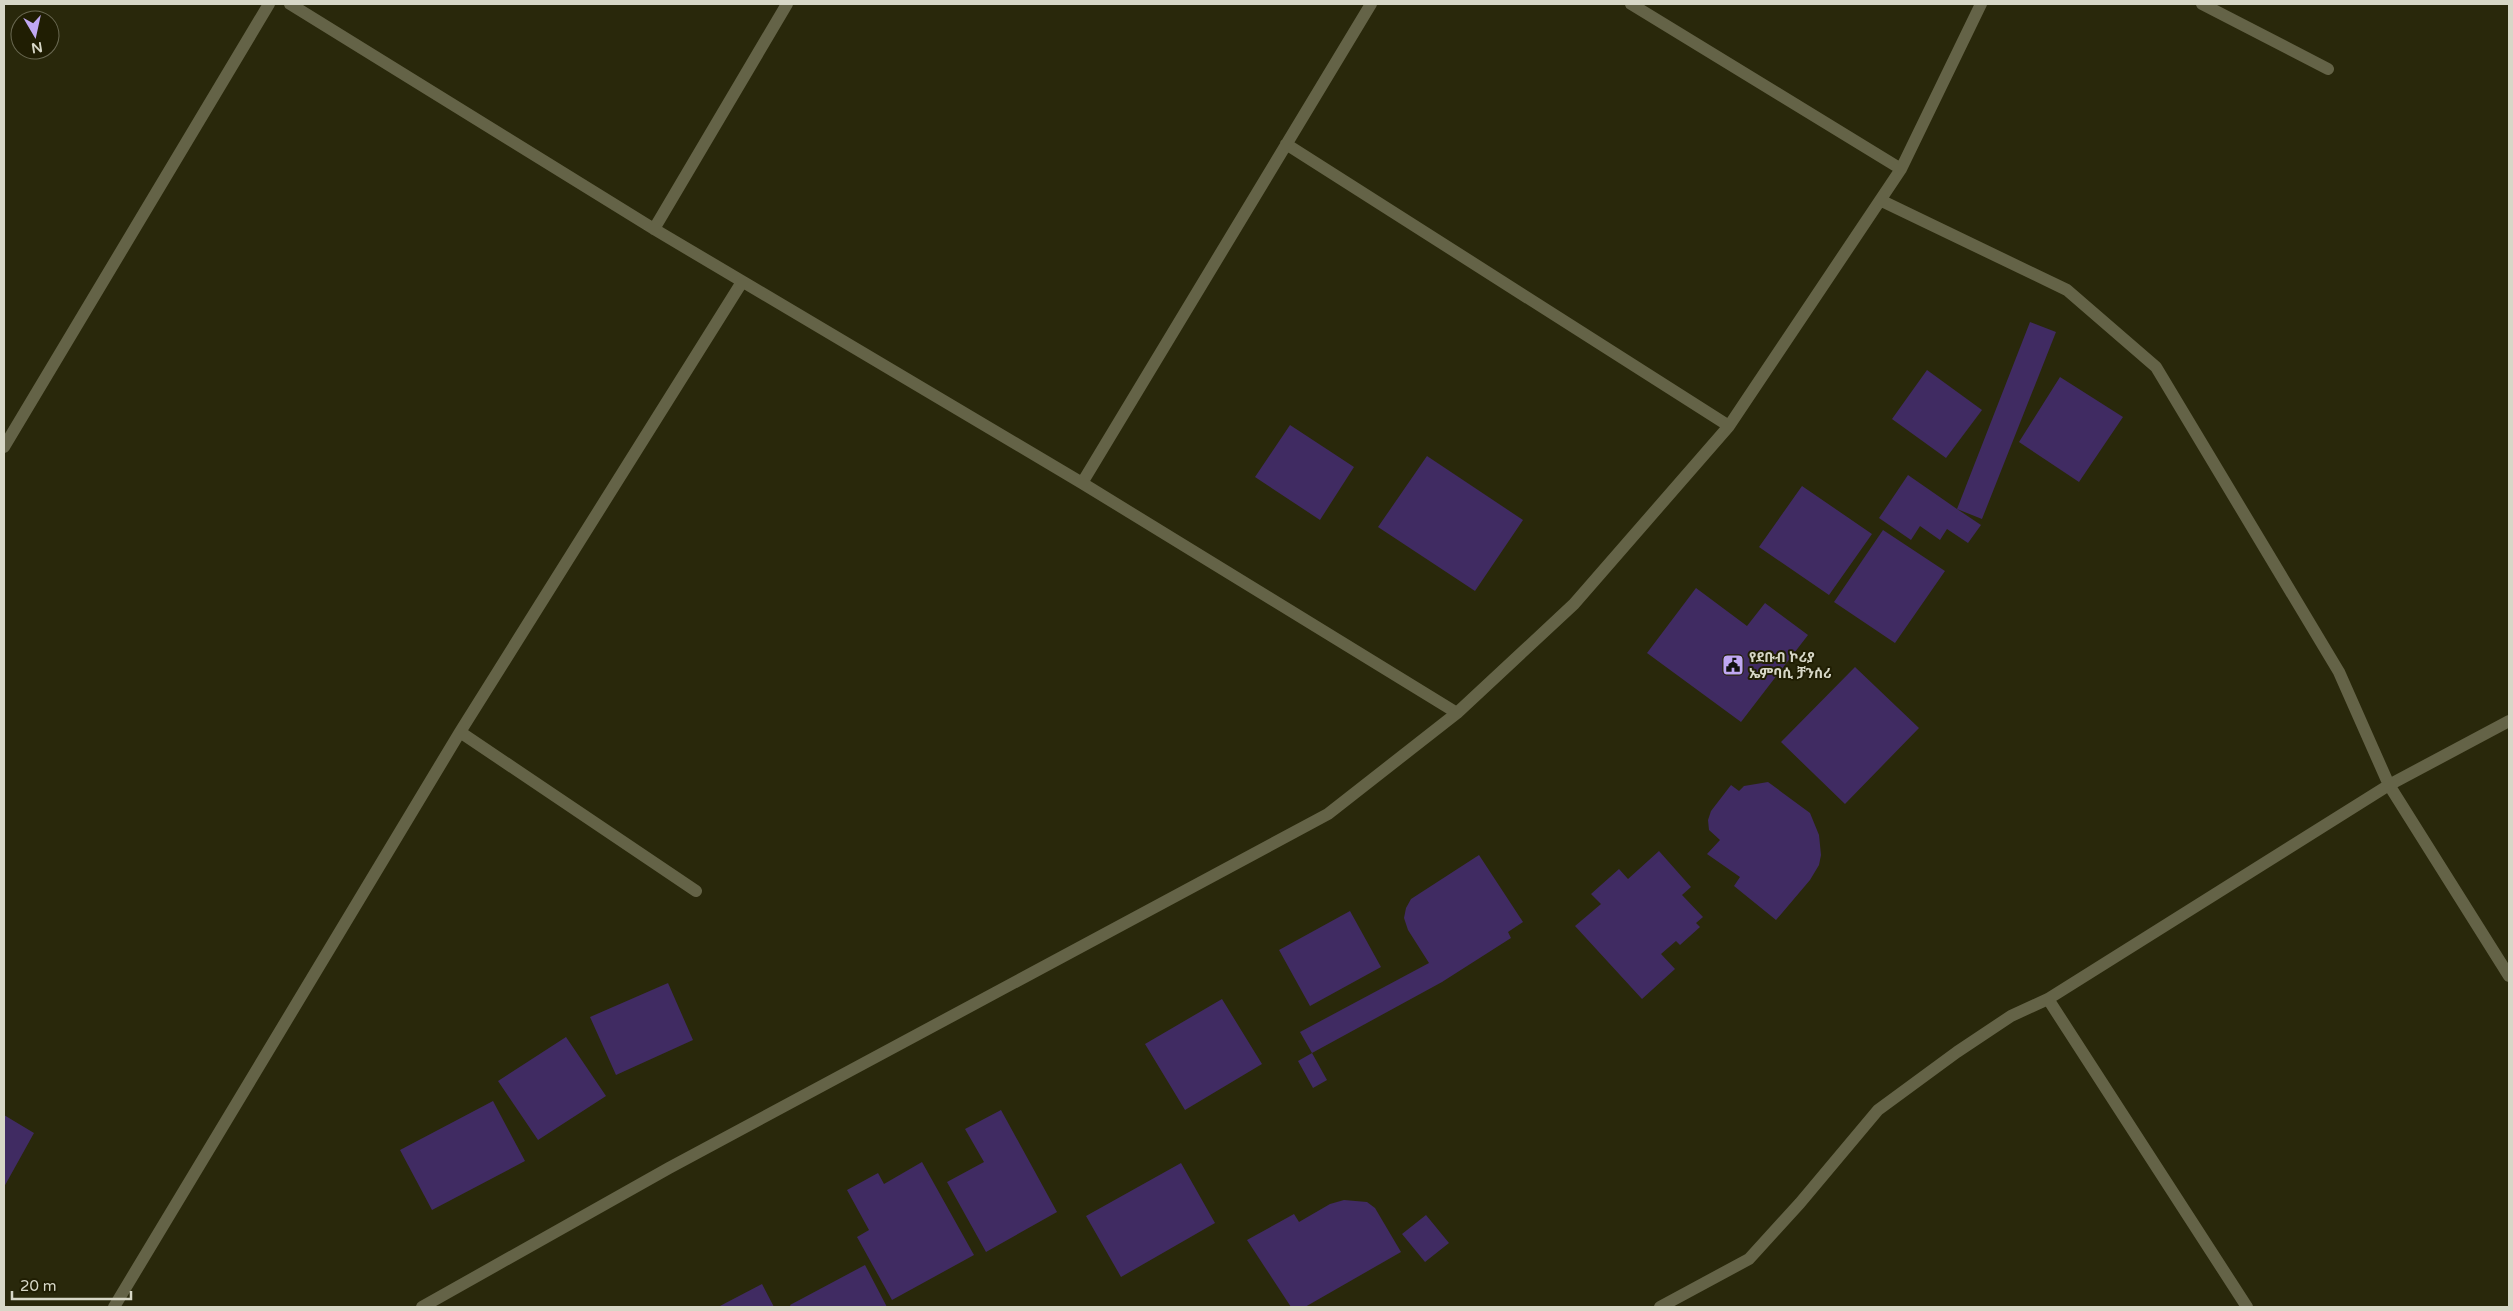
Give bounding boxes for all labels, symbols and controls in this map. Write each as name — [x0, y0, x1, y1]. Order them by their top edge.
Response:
north arrow — [10, 10, 60, 60]
text: N — [30, 38, 44, 57]
place label: የደቡብ ኮሪያ ኤምባሲ ቻንሰሪ — [1749, 649, 1832, 682]
public building icon: የደቡብ ኮሪያ ኤምባሲ ቻንሰሪ — [1721, 653, 1745, 677]
scale bar — [12, 1268, 131, 1300]
text: 20 m — [20, 1277, 57, 1295]

